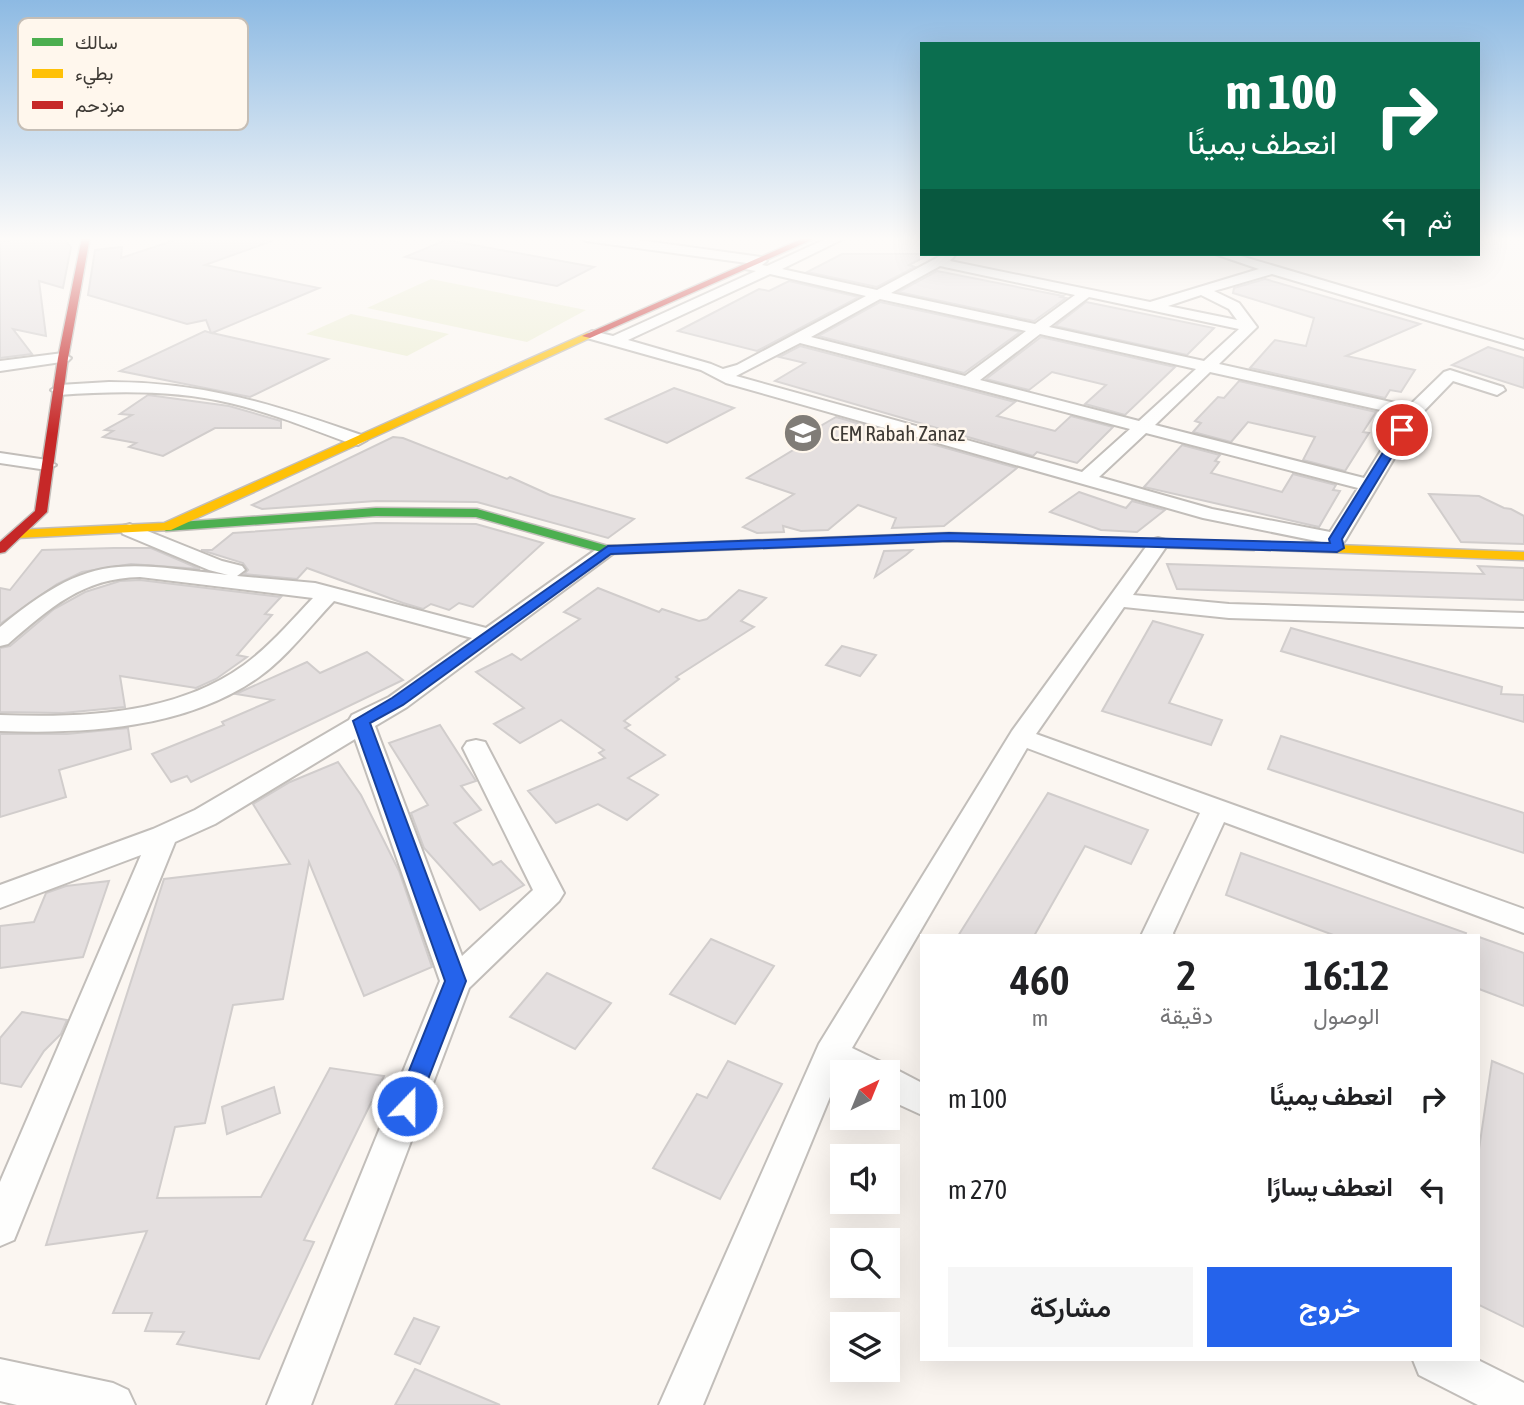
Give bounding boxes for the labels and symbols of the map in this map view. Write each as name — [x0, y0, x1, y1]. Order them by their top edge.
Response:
legend — [18, 18, 248, 130]
text: سالك — [75, 31, 118, 53]
text: بطيء — [75, 62, 113, 89]
text: مزدحم — [75, 94, 125, 118]
pin — [1372, 400, 1432, 460]
school or university icon: CEM Rabah Zanaz — [782, 412, 824, 454]
place label: CEM Rabah Zanaz — [830, 421, 966, 445]
north arrow — [830, 1060, 900, 1130]
position arrow — [370, 1069, 444, 1143]

